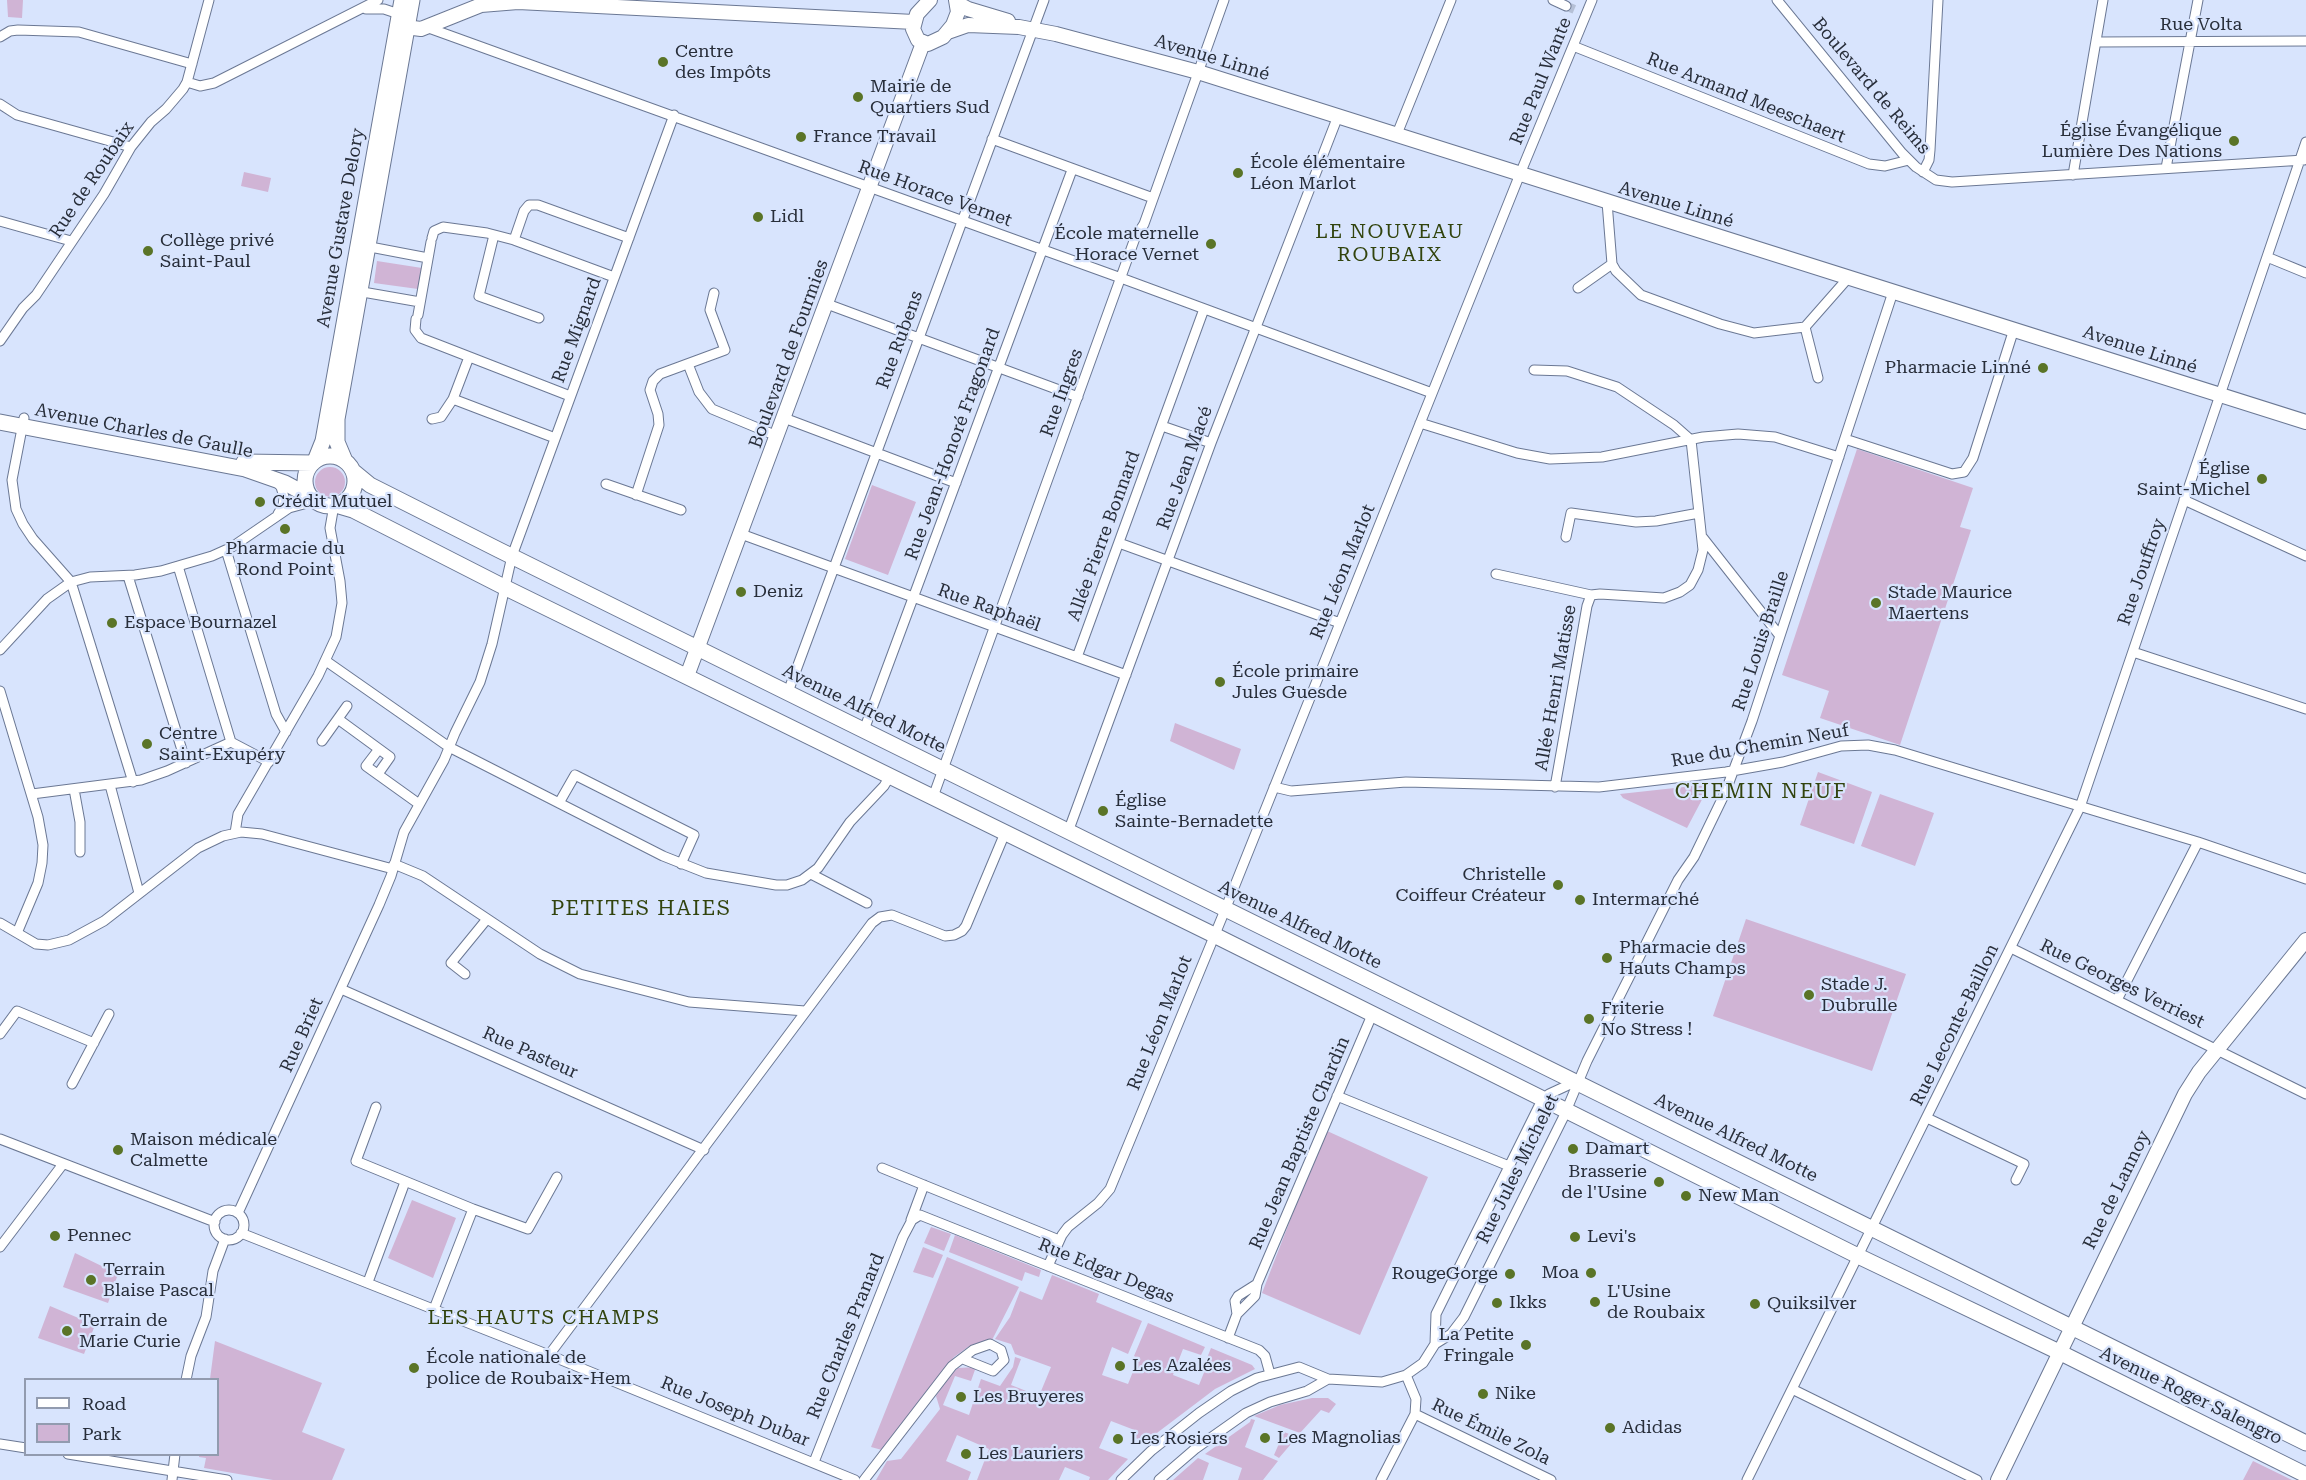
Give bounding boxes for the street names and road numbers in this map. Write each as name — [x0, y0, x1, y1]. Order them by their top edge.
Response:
street label: Boulevard de Reims — [1808, 13, 1934, 159]
street label: Rue Paul Wante — [1506, 14, 1576, 148]
street label: Rue Volta — [2160, 14, 2242, 36]
street label: Avenue Linné — [1152, 30, 1272, 86]
street label: Rue Armand Meeschaert — [1643, 48, 1849, 148]
street label: Rue de Roubaix — [45, 118, 139, 242]
street label: Avenue Gustave Delory — [313, 126, 369, 330]
street label: Rue Horace Vernet — [855, 156, 1015, 232]
street label: Avenue Linné — [1616, 177, 1736, 233]
street label: Boulevard de Fourmies — [745, 257, 833, 451]
street label: Rue Mignard — [548, 274, 606, 386]
street label: Rue Rubens — [872, 288, 928, 392]
street label: Avenue Linné — [2080, 321, 2200, 379]
street label: Rue Jean-Honoré Fragonard — [901, 325, 1005, 563]
street label: Rue Ingres — [1036, 346, 1088, 440]
street label: Avenue Charles de Gaulle — [33, 399, 255, 463]
street label: Rue Jean Macé — [1153, 403, 1217, 533]
street label: Allée Pierre Bonnard — [1063, 448, 1145, 624]
street label: Rue Léon Marlot — [1306, 501, 1380, 643]
street label: Rue Jouffroy — [2114, 516, 2170, 628]
street label: Rue Louis Braille — [1728, 568, 1794, 714]
street label: Rue Raphaël — [934, 579, 1044, 637]
street label: Allée Henri Matisse — [1531, 603, 1581, 773]
street label: Avenue Alfred Motte — [779, 660, 949, 758]
street label: Rue du Chemin Neuf — [1669, 720, 1851, 772]
street label: Avenue Alfred Motte — [1215, 876, 1385, 974]
street label: Rue Georges Verriest — [2036, 935, 2208, 1033]
street label: Rue Leconte-Baillon — [1906, 941, 2004, 1109]
street label: Rue Léon Marlot — [1123, 952, 1197, 1094]
street label: Rue Briet — [276, 994, 328, 1076]
street label: Rue Pasteur — [479, 1022, 581, 1084]
street label: Rue Jean Baptiste Chardin — [1245, 1033, 1355, 1253]
street label: Avenue Alfred Motte — [1651, 1089, 1821, 1187]
street label: Rue Jules Michelet — [1472, 1091, 1564, 1247]
street label: Rue de Lannoy — [2079, 1127, 2155, 1253]
street label: Rue Edgar Degas — [1035, 1234, 1177, 1308]
street label: Rue Charles Pranard — [803, 1250, 889, 1422]
street label: Avenue Roger Salengro — [2096, 1342, 2286, 1450]
street label: Rue Joseph Dubar — [657, 1372, 813, 1452]
street label: Rue Émile Zola — [1428, 1394, 1554, 1470]

